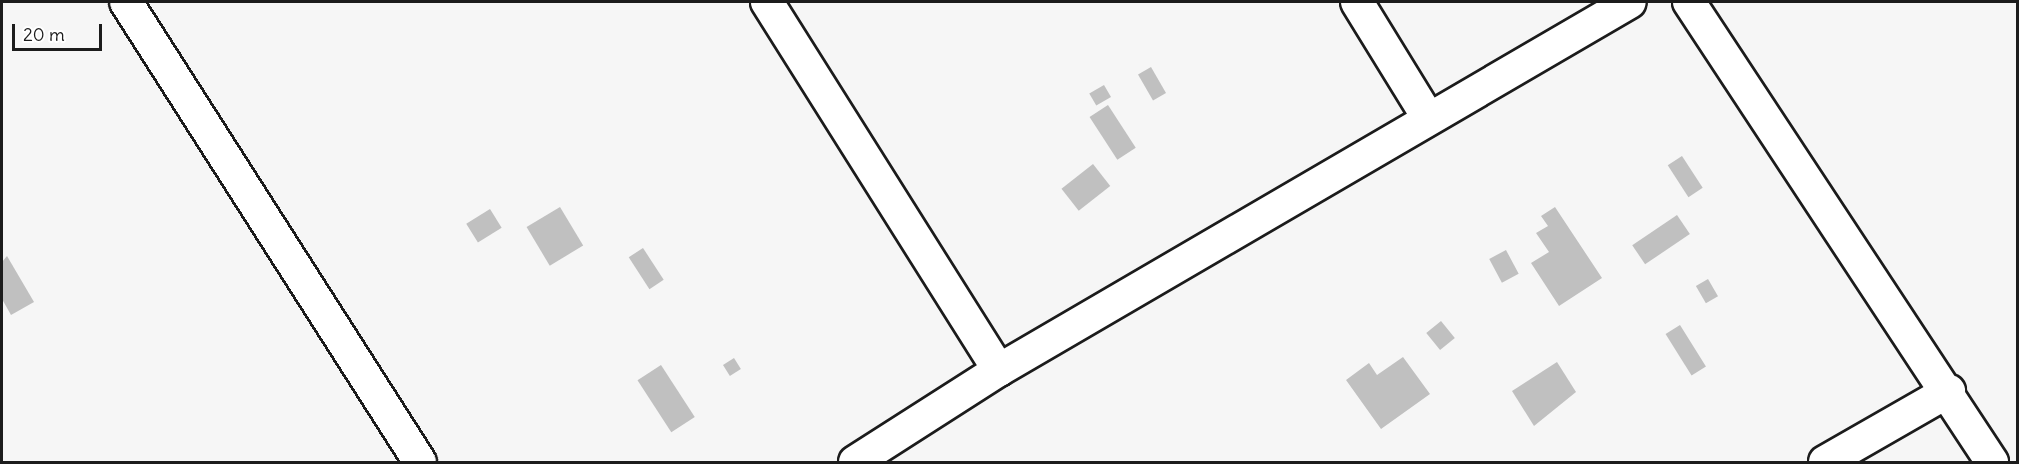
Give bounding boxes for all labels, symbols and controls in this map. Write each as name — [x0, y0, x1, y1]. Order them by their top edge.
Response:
scale bar — [15, 12, 105, 50]
text: 20 m — [23, 23, 65, 46]

